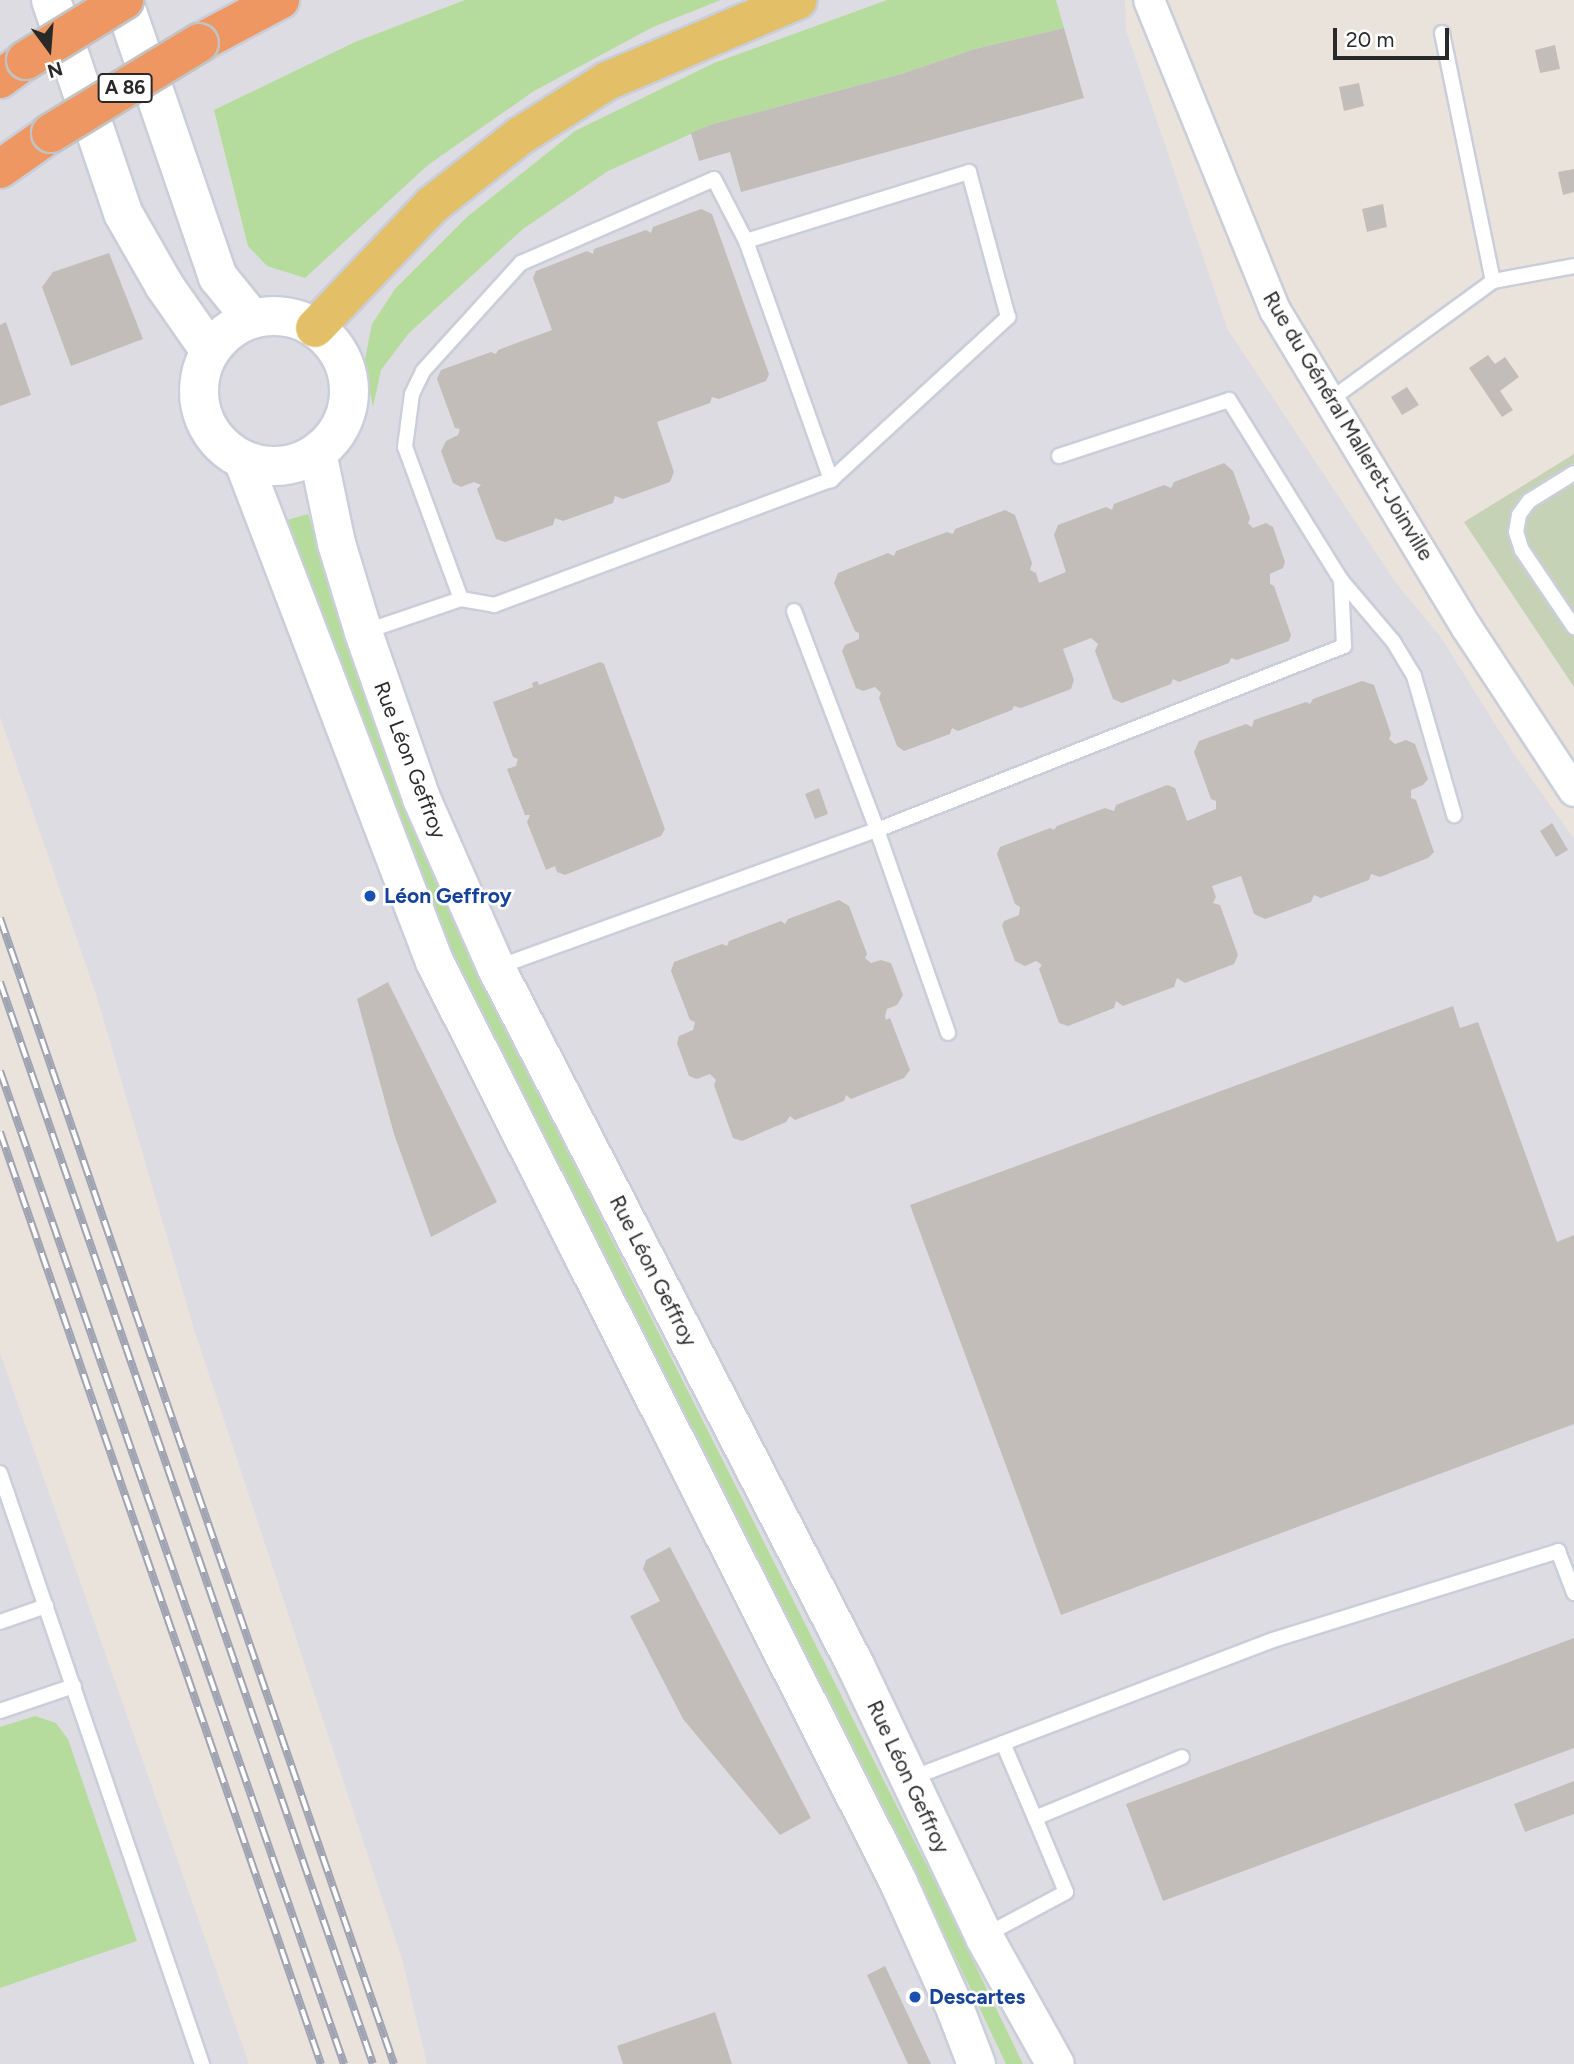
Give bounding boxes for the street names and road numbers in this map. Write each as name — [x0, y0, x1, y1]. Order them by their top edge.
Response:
road number: A 86 — [97, 72, 153, 104]
street label: Rue du Général Malleret-Joinville — [1258, 287, 1438, 565]
street label: Rue Léon Geffroy — [368, 678, 452, 842]
street label: Rue Léon Geffroy — [604, 1191, 702, 1351]
street label: Rue Léon Geffroy — [862, 1696, 954, 1858]

